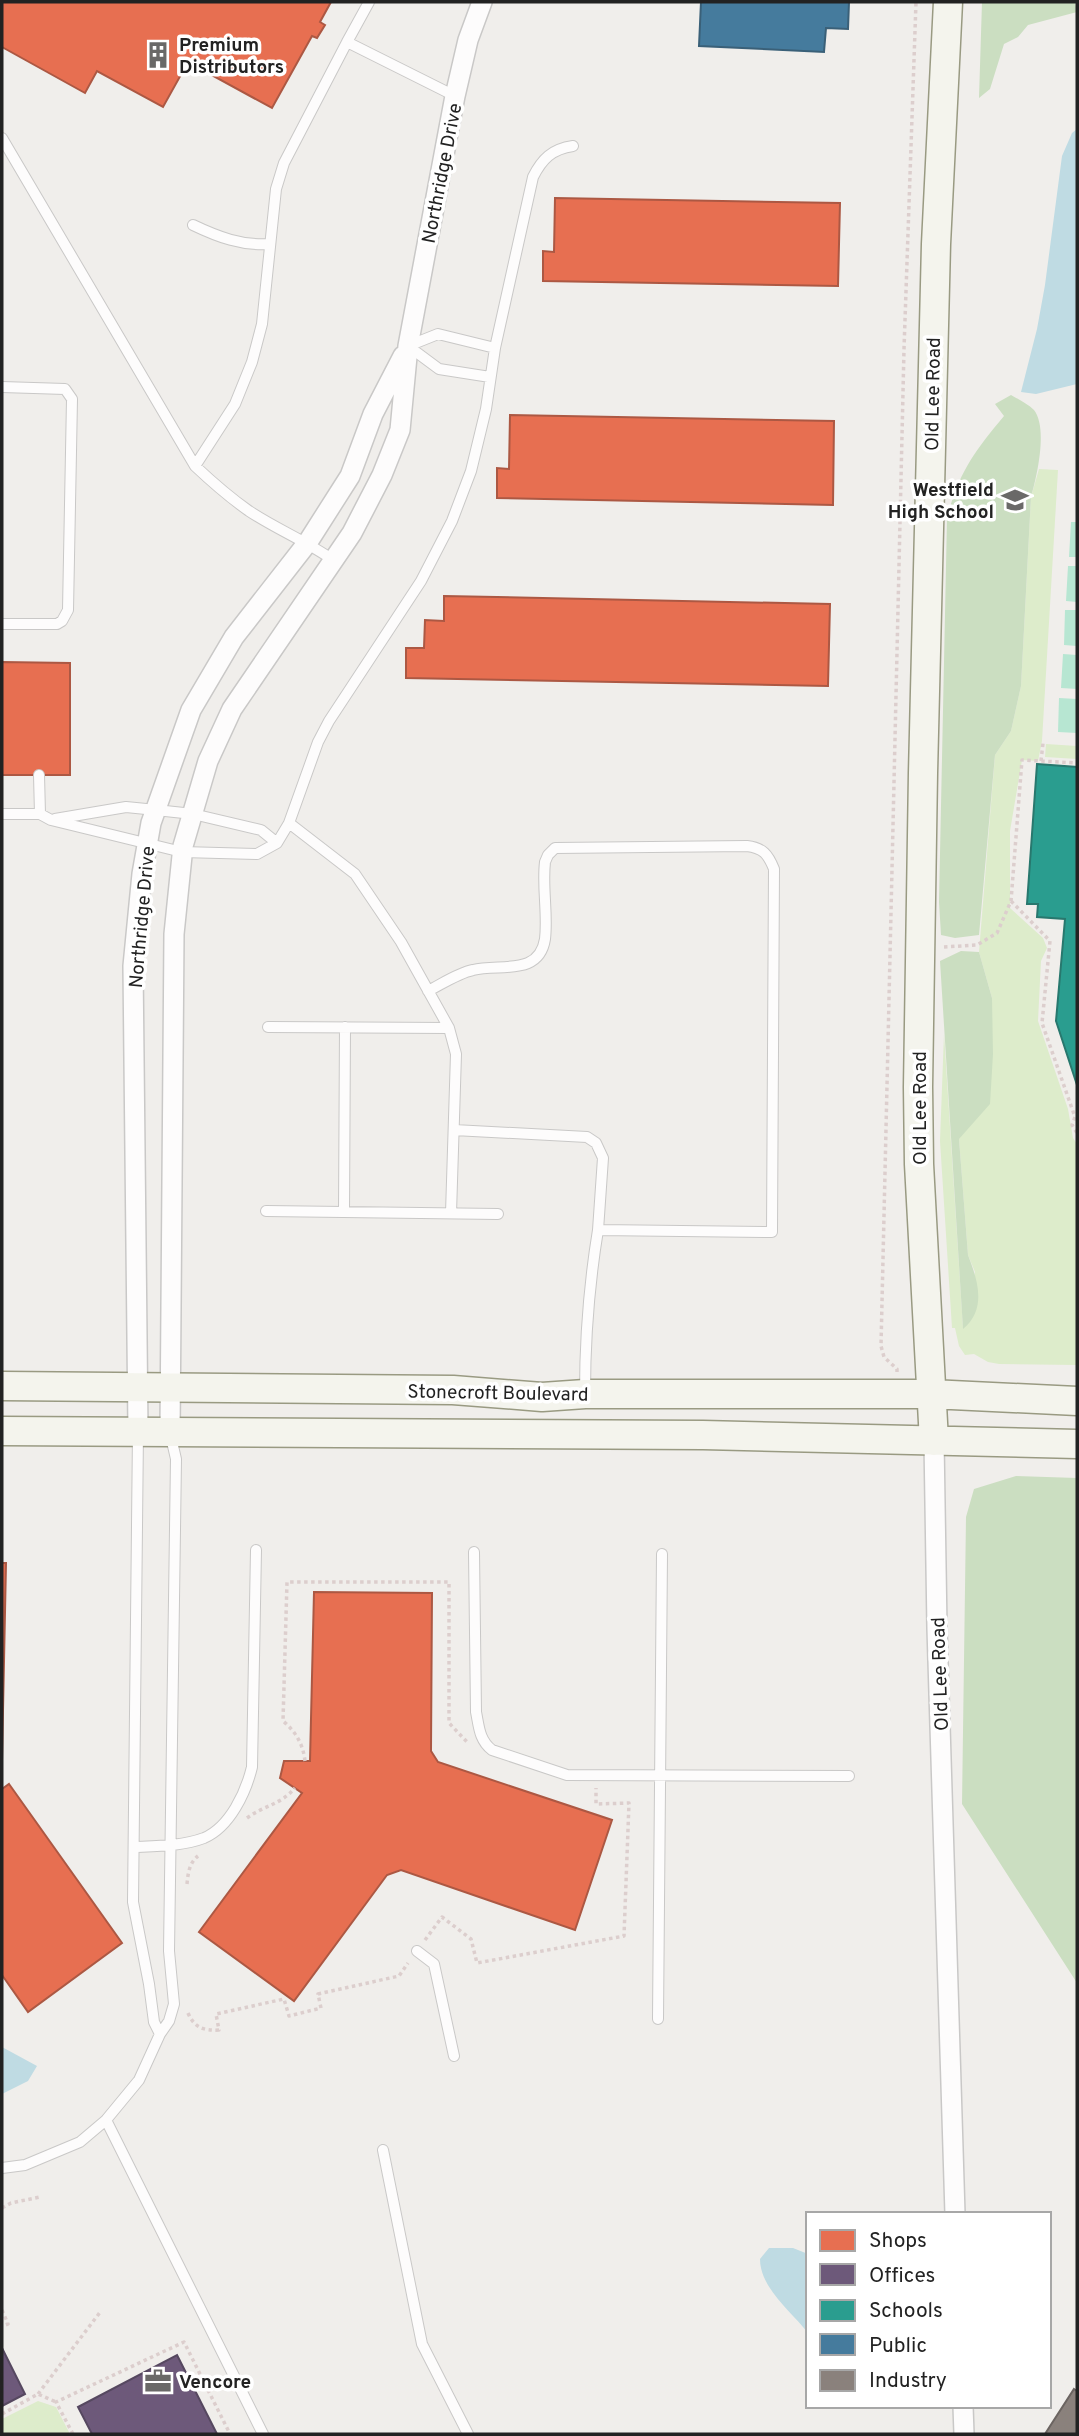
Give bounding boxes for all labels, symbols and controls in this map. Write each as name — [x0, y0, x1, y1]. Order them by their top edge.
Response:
place label: Premium Distributors — [179, 34, 284, 80]
building icon: Premium Distributors — [143, 40, 173, 70]
street label: Northridge Drive — [418, 101, 468, 246]
street label: Old Lee Road — [921, 337, 947, 451]
place label: Westfield High School — [888, 479, 994, 525]
school or university icon: Westfield High School — [1000, 485, 1030, 515]
street label: Northridge Drive — [125, 845, 161, 989]
street label: Old Lee Road — [909, 1051, 933, 1165]
street label: Stonecroft Boulevard — [407, 1380, 589, 1408]
street label: Old Lee Road — [927, 1617, 955, 1731]
legend — [806, 2212, 1051, 2408]
text: Shops — [869, 2228, 927, 2255]
text: Offices — [869, 2263, 935, 2290]
text: Schools — [869, 2298, 943, 2325]
text: Public — [869, 2333, 927, 2360]
office icon: Vencore — [143, 2366, 173, 2396]
text: Industry — [869, 2368, 947, 2395]
place label: Vencore — [179, 2371, 251, 2395]

